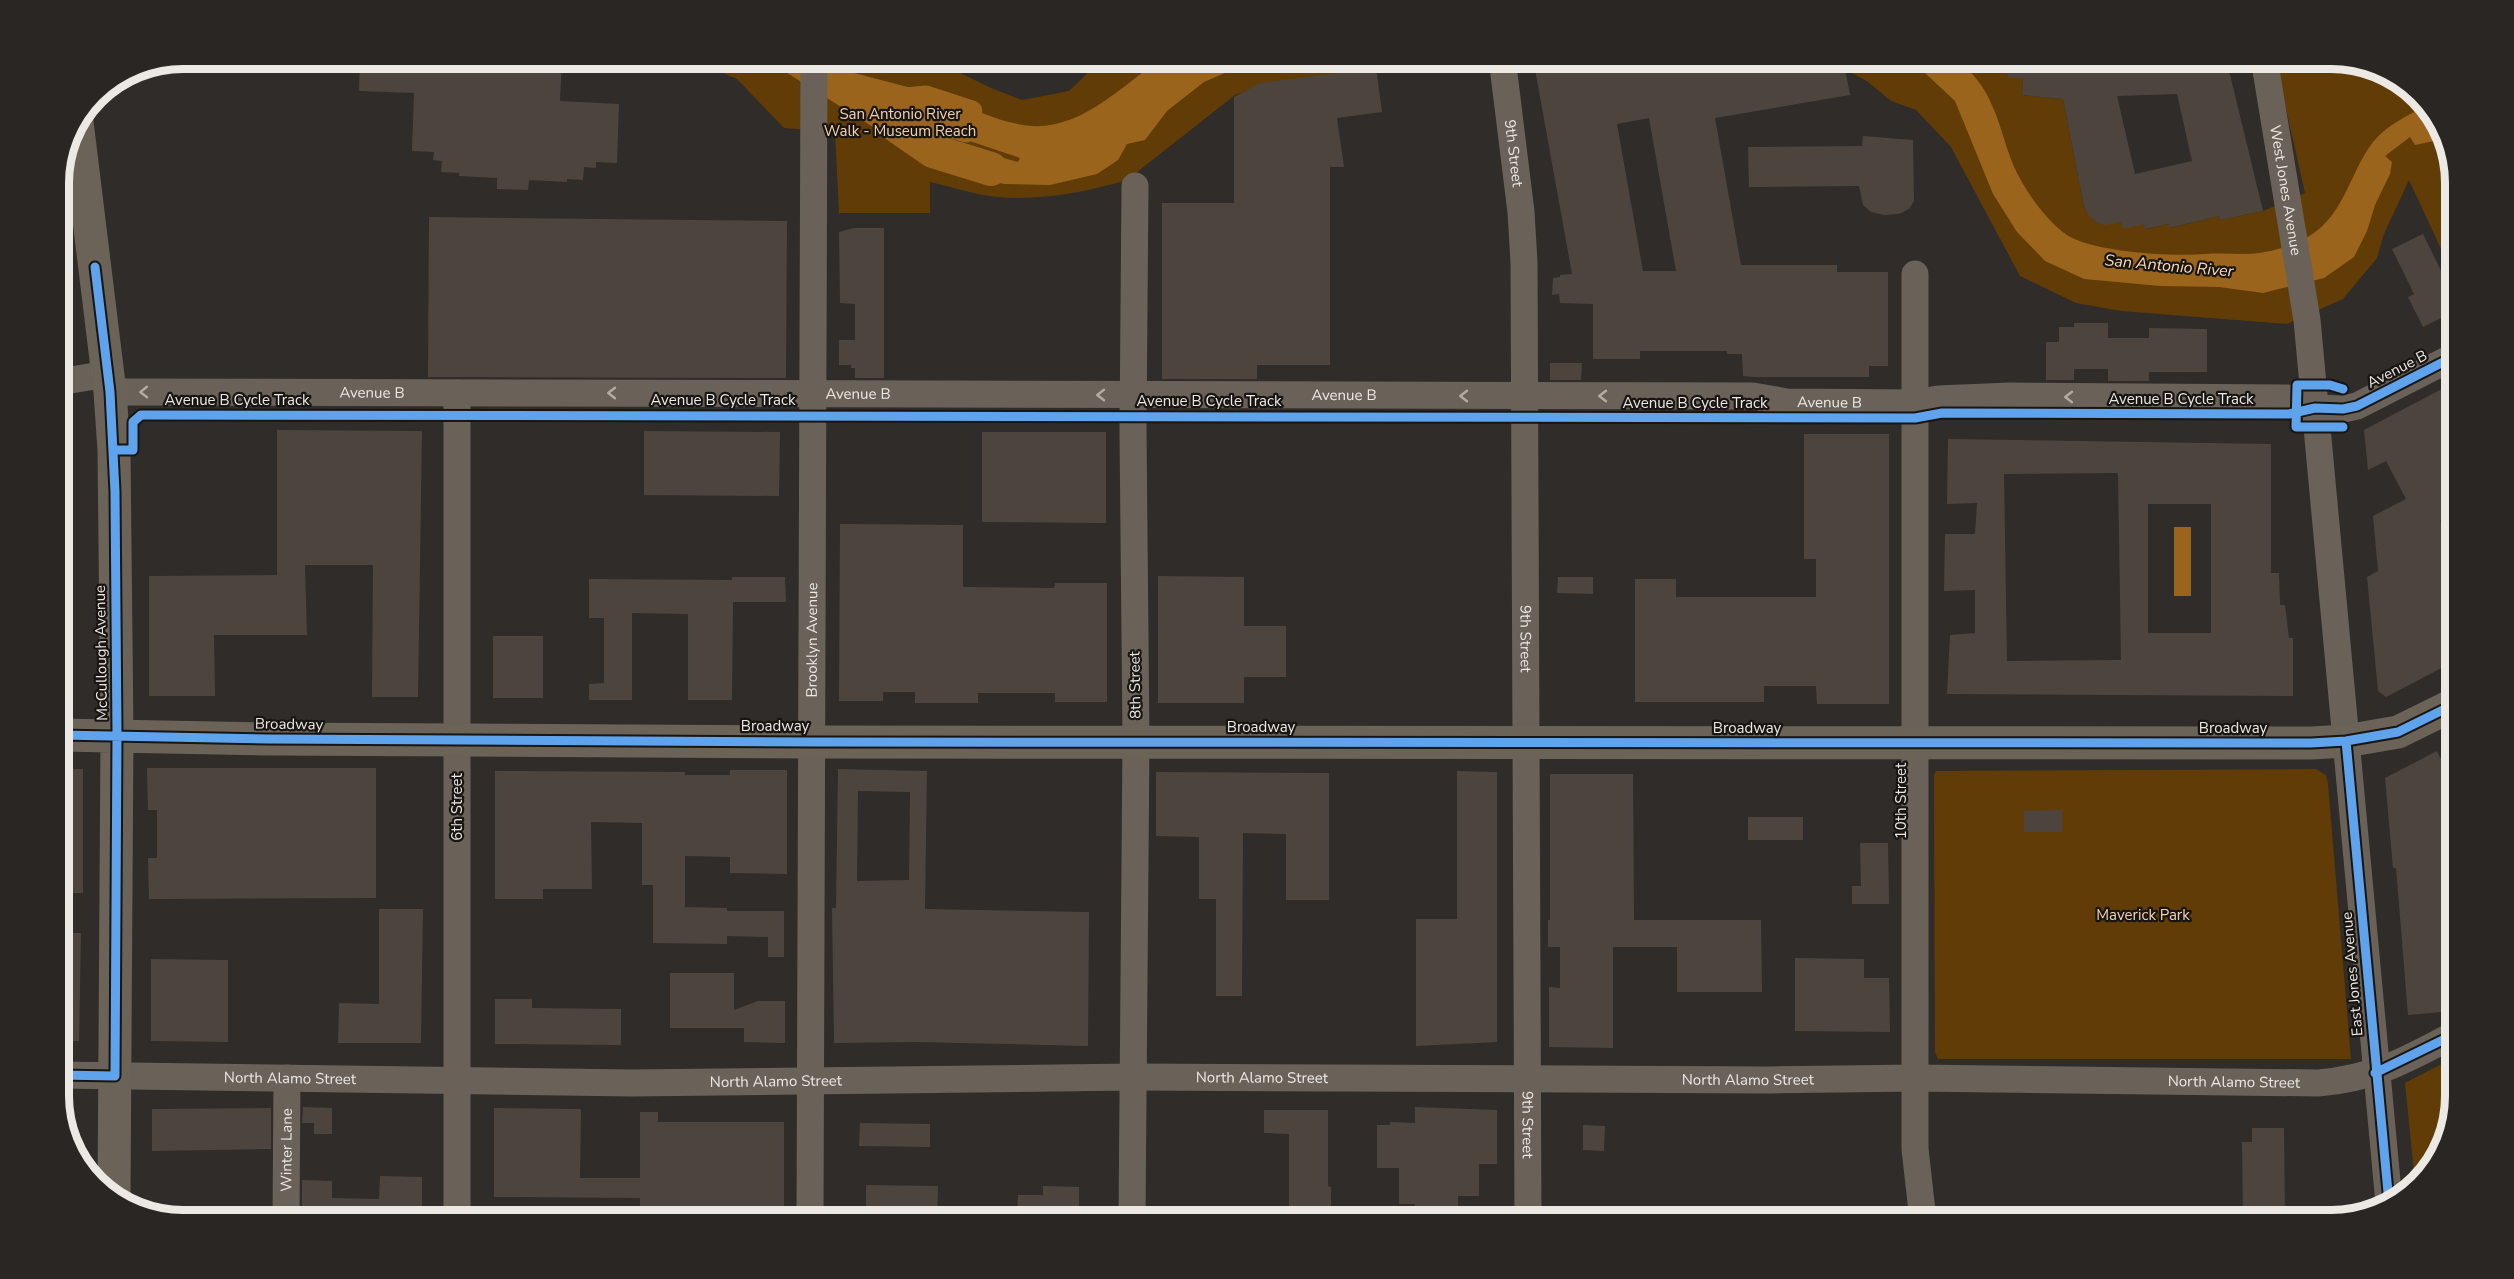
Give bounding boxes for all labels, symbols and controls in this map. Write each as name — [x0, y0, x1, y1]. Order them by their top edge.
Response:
park label: San Antonio River Walk - Museum Reach — [824, 104, 976, 141]
street label: 9th Street — [1500, 118, 1528, 189]
street label: West Jones Avenue — [2265, 124, 2306, 257]
water label: San Antonio River — [2104, 249, 2236, 283]
street label: Avenue B — [2363, 345, 2431, 393]
street label: Avenue B — [339, 383, 405, 403]
street label: Avenue B — [825, 384, 891, 404]
street label: Avenue B — [1311, 385, 1377, 405]
one-way arrow — [140, 386, 149, 398]
one-way arrow — [608, 387, 617, 399]
one-way arrow — [1097, 389, 1106, 401]
street label: Avenue B Cycle Track — [2109, 389, 2254, 409]
street label: Avenue B Cycle Track — [165, 390, 310, 410]
street label: Avenue B Cycle Track — [651, 390, 796, 410]
one-way arrow — [1460, 390, 1469, 402]
one-way arrow — [1598, 390, 1607, 402]
street label: Avenue B Cycle Track — [1137, 391, 1282, 411]
one-way arrow — [2065, 391, 2074, 403]
street label: Avenue B — [1797, 392, 1862, 413]
street label: Avenue B Cycle Track — [1623, 393, 1768, 413]
street label: Brooklyn Avenue — [802, 582, 822, 698]
street label: McCullough Avenue — [90, 585, 112, 721]
street label: 9th Street — [1515, 605, 1536, 673]
street label: 8th Street — [1124, 650, 1146, 719]
street label: Broadway — [255, 713, 324, 735]
street label: Broadway — [741, 716, 810, 736]
street label: Broadway — [1227, 717, 1296, 737]
street label: Broadway — [1713, 718, 1782, 738]
street label: Broadway — [2199, 718, 2268, 738]
street label: 10th Street — [1891, 762, 1911, 839]
street label: 6th Street — [447, 772, 467, 841]
park label: Maverick Park — [2096, 905, 2190, 925]
street label: East Jones Avenue — [2337, 911, 2367, 1037]
street label: North Alamo Street — [224, 1067, 357, 1089]
street label: North Alamo Street — [1196, 1067, 1329, 1088]
street label: North Alamo Street — [1682, 1069, 1815, 1090]
street label: North Alamo Street — [710, 1070, 843, 1092]
street label: North Alamo Street — [2168, 1071, 2301, 1093]
street label: 9th Street — [1517, 1091, 1538, 1159]
street label: Winter Lane — [276, 1108, 297, 1192]

